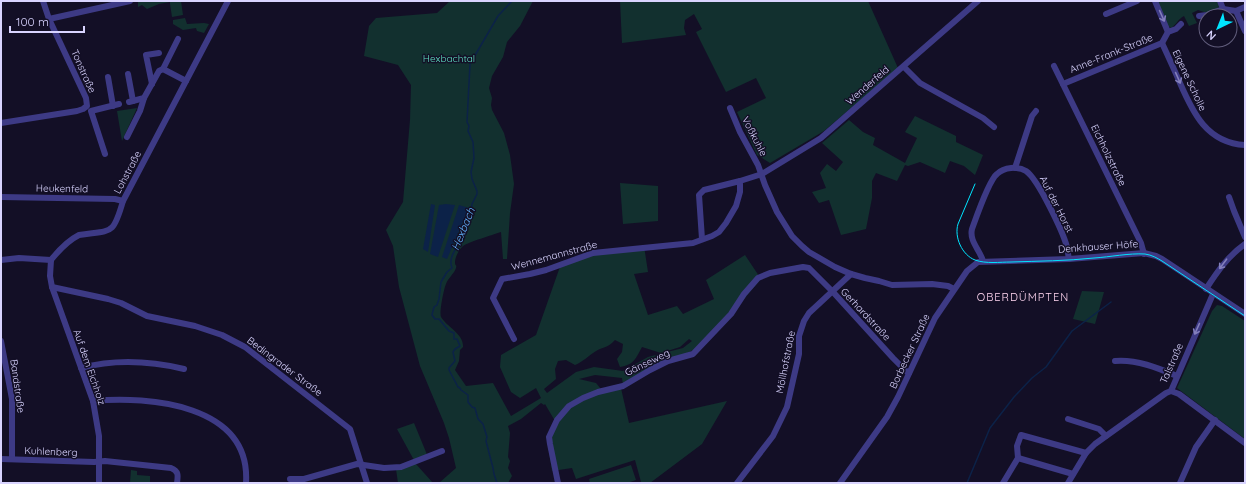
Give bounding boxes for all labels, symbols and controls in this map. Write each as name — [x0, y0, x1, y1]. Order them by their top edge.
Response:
scale bar — [10, 8, 84, 34]
north arrow — [1198, 8, 1238, 48]
one-way arrow — [1158, 10, 1166, 22]
text: 100 m — [16, 14, 49, 29]
text: N — [1203, 27, 1219, 43]
street label: Anne-Frank-Straße — [1068, 31, 1155, 76]
street label: Tonstraße — [68, 47, 99, 95]
street label: Eigene Scholle — [1170, 47, 1210, 113]
park label: Hexbachtal — [423, 52, 475, 65]
street label: Wenderfeld — [843, 63, 892, 108]
one-way arrow — [1174, 72, 1182, 84]
street label: Voßkuhle — [739, 114, 770, 159]
street label: Eichholzstraße — [1088, 122, 1129, 189]
street label: Lohstraße — [111, 148, 144, 196]
street label: Auf der Horst — [1037, 174, 1077, 235]
street label: Heukenfeld — [36, 182, 88, 195]
water label: Hexbach — [448, 205, 478, 252]
street label: Denkhauser Höfe — [1057, 237, 1139, 256]
street label: Wennemannstraße — [510, 238, 599, 273]
one-way arrow — [1219, 259, 1227, 270]
street label: Gerhardstraße — [838, 285, 894, 344]
district label: OBERDÜMPTEN — [977, 290, 1069, 304]
street label: Borbecker Straße — [886, 311, 933, 391]
one-way arrow — [1193, 323, 1200, 335]
street label: Auf dem Eichholz — [70, 327, 109, 407]
street label: Möllhofstraße — [773, 329, 798, 395]
street label: Bedingrader Straße — [244, 334, 325, 399]
street label: Talstraße — [1157, 341, 1186, 385]
street label: Gänseweg — [623, 346, 672, 379]
street label: Bandstraße — [7, 358, 28, 414]
street label: Kuhlenberg — [24, 444, 78, 459]

